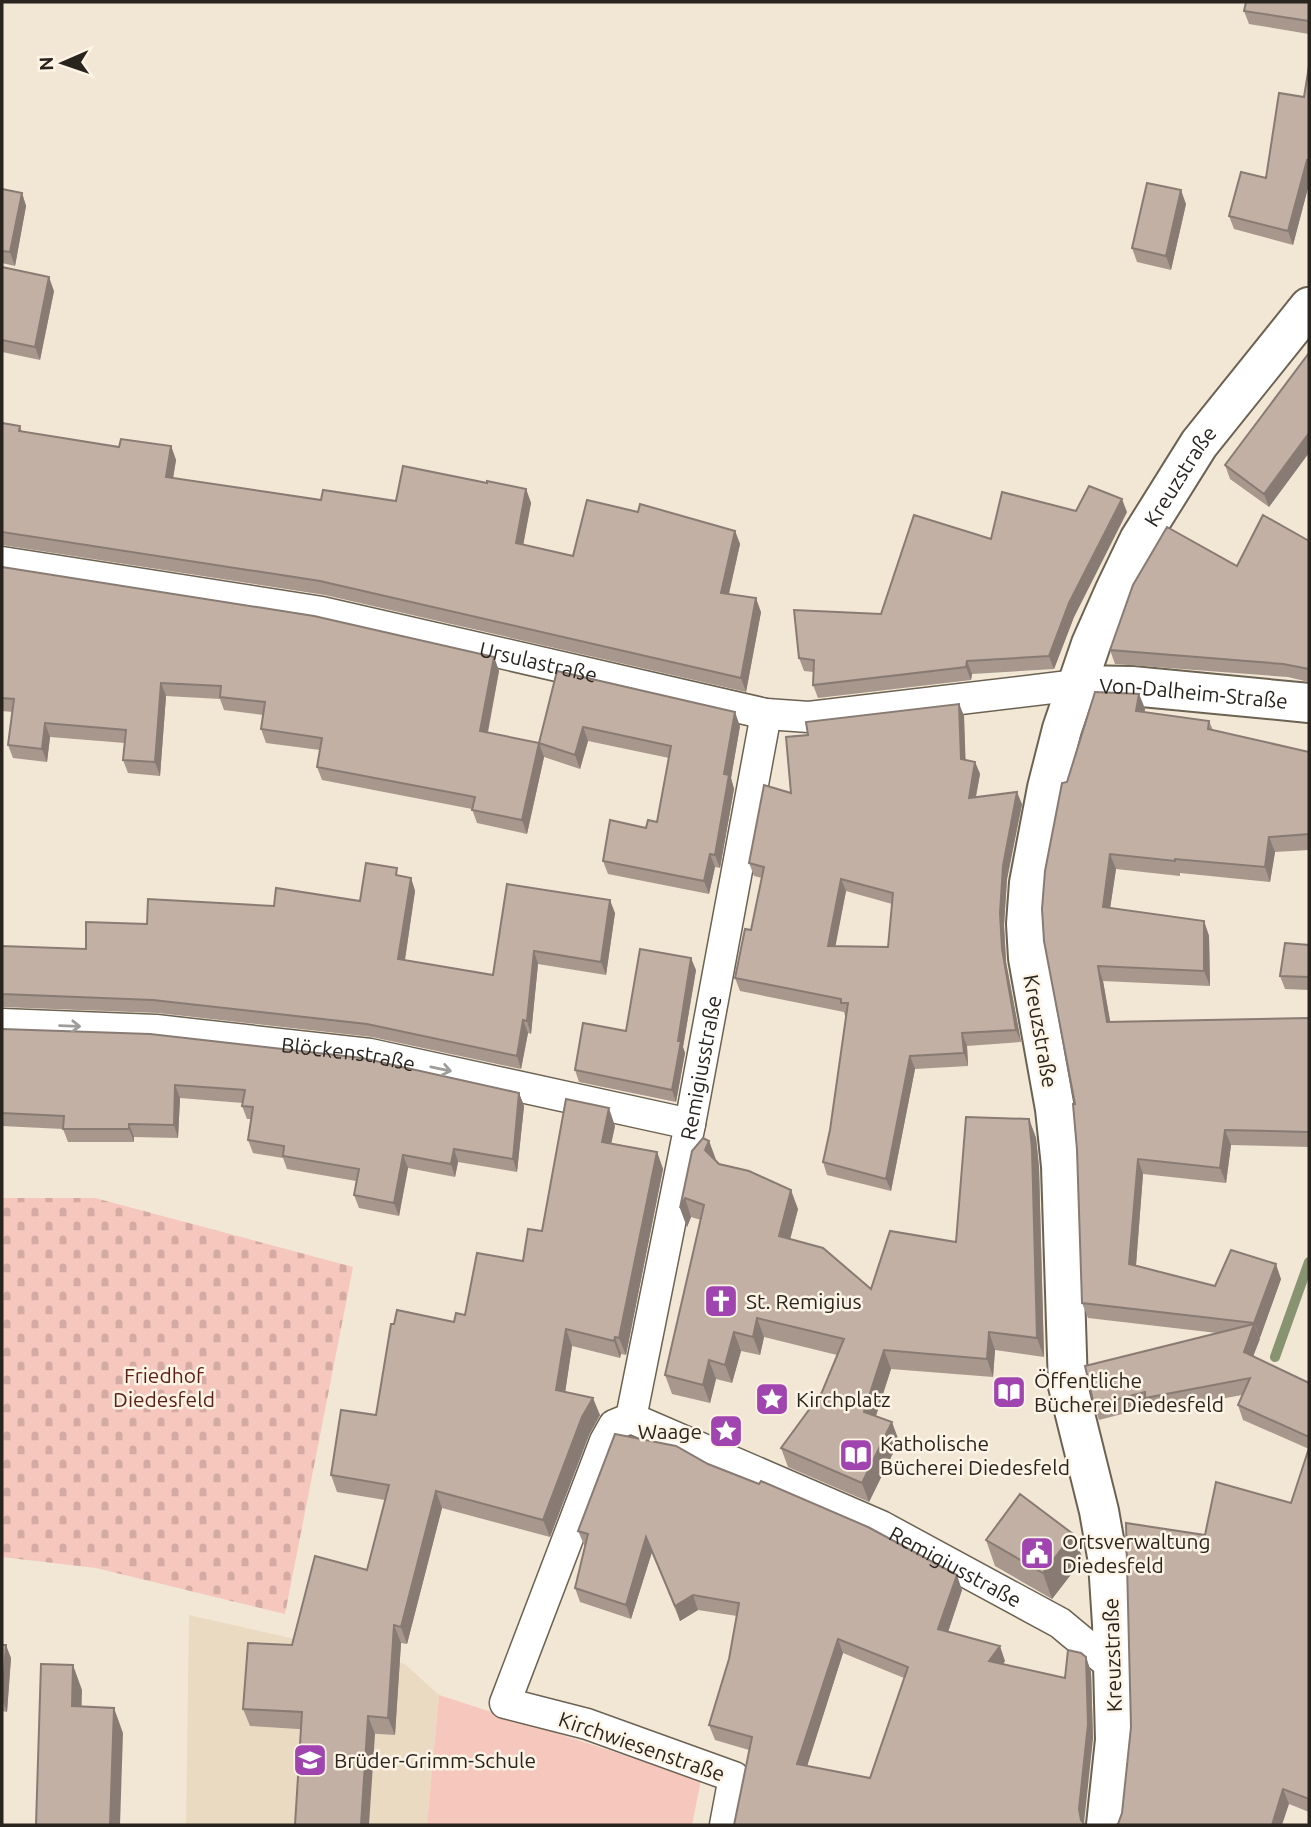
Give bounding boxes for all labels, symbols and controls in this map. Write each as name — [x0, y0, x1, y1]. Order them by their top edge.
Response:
north arrow — [28, 28, 98, 98]
text: N — [35, 56, 57, 71]
street label: Kreuzstraße — [1139, 421, 1221, 531]
street label: Ursulastraße — [477, 637, 600, 687]
street label: Von-Dalheim-Straße — [1099, 673, 1289, 713]
street label: Kreuzstraße — [1019, 973, 1063, 1089]
street label: Remigiusstraße — [675, 993, 726, 1142]
one-way arrow — [58, 1020, 81, 1033]
street label: Blöckenstraße — [280, 1032, 418, 1076]
one-way arrow — [429, 1063, 452, 1077]
church icon: St. Remigius — [702, 1282, 740, 1320]
place label: St. Remigius — [746, 1289, 862, 1313]
park label: Friedhof Diedesfeld — [113, 1363, 215, 1411]
place label: Öffentliche Bücherei Diedesfeld — [1034, 1368, 1224, 1416]
library icon: Öffentliche Bücherei Diedesfeld — [990, 1373, 1028, 1411]
place icon: Kirchplatz — [753, 1380, 791, 1418]
place label: Kirchplatz — [796, 1387, 891, 1411]
place icon: Waage — [707, 1412, 745, 1450]
place label: Waage — [638, 1419, 702, 1443]
place label: Katholische Bücherei Diedesfeld — [880, 1431, 1070, 1479]
library icon: Katholische Bücherei Diedesfeld — [837, 1436, 875, 1474]
street label: Remigiusstraße — [885, 1521, 1026, 1612]
place label: Ortsverwaltung Diedesfeld — [1062, 1529, 1211, 1577]
public building icon: Ortsverwaltung Diedesfeld — [1018, 1534, 1056, 1572]
street label: Kreuzstraße — [1098, 1597, 1126, 1713]
street label: Kirchwiesenstraße — [556, 1706, 728, 1786]
school or university icon: Brüder-Grimm-Schule — [291, 1741, 329, 1779]
place label: Brüder-Grimm-Schule — [334, 1748, 536, 1772]

